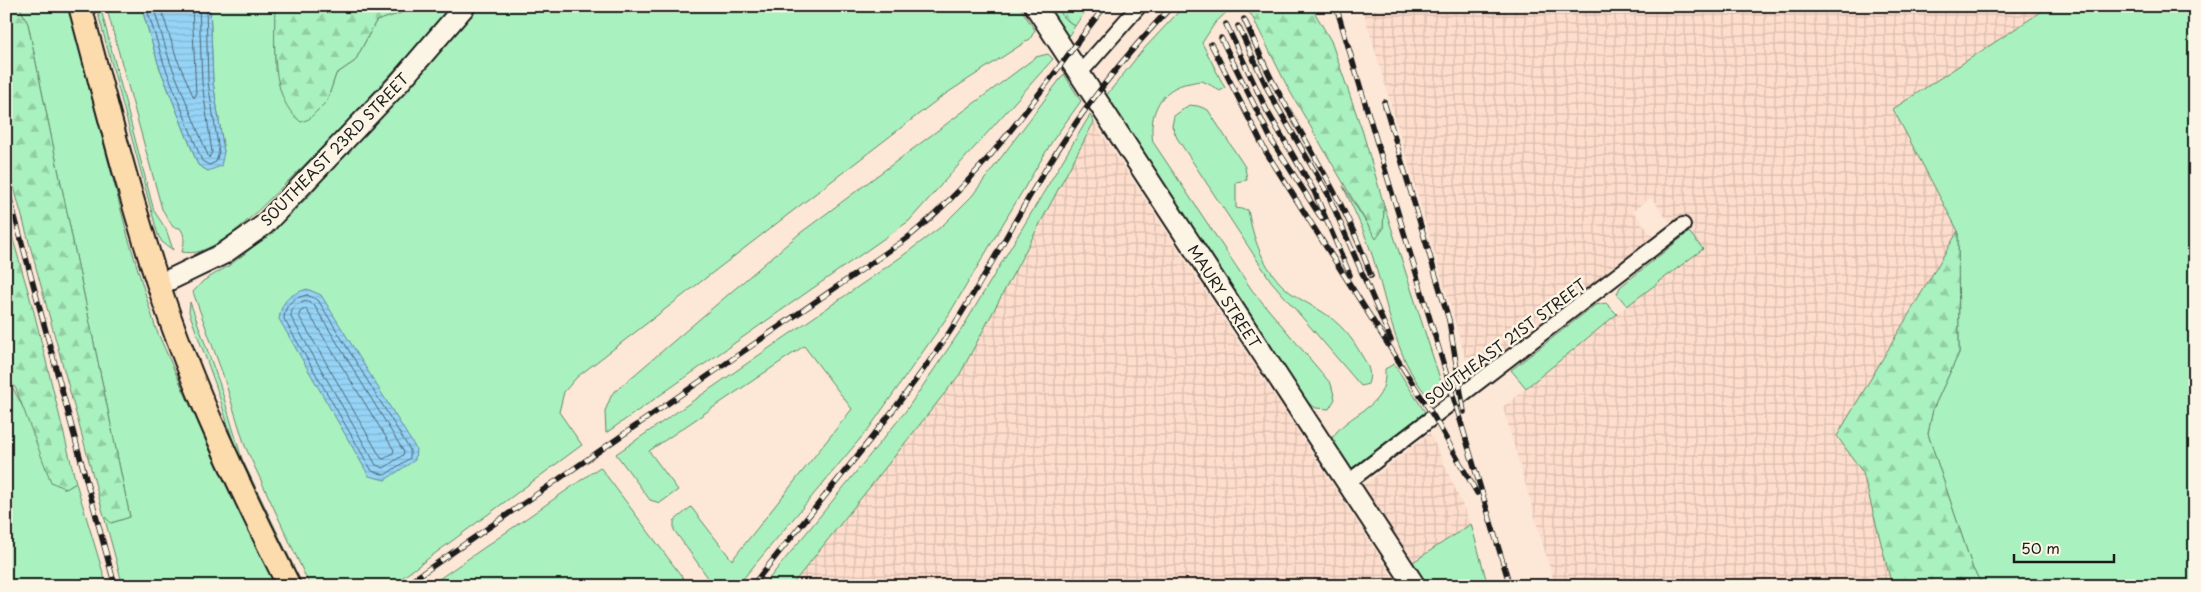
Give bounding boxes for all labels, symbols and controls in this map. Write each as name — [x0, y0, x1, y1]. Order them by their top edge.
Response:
street label: SOUTHEAST 23RD STREET — [254, 67, 414, 231]
street label: MAURY STREET — [1183, 240, 1268, 353]
street label: SOUTHEAST 21ST STREET — [1419, 272, 1591, 410]
scale bar — [2014, 532, 2114, 564]
text: 50 m — [2021, 536, 2060, 559]

